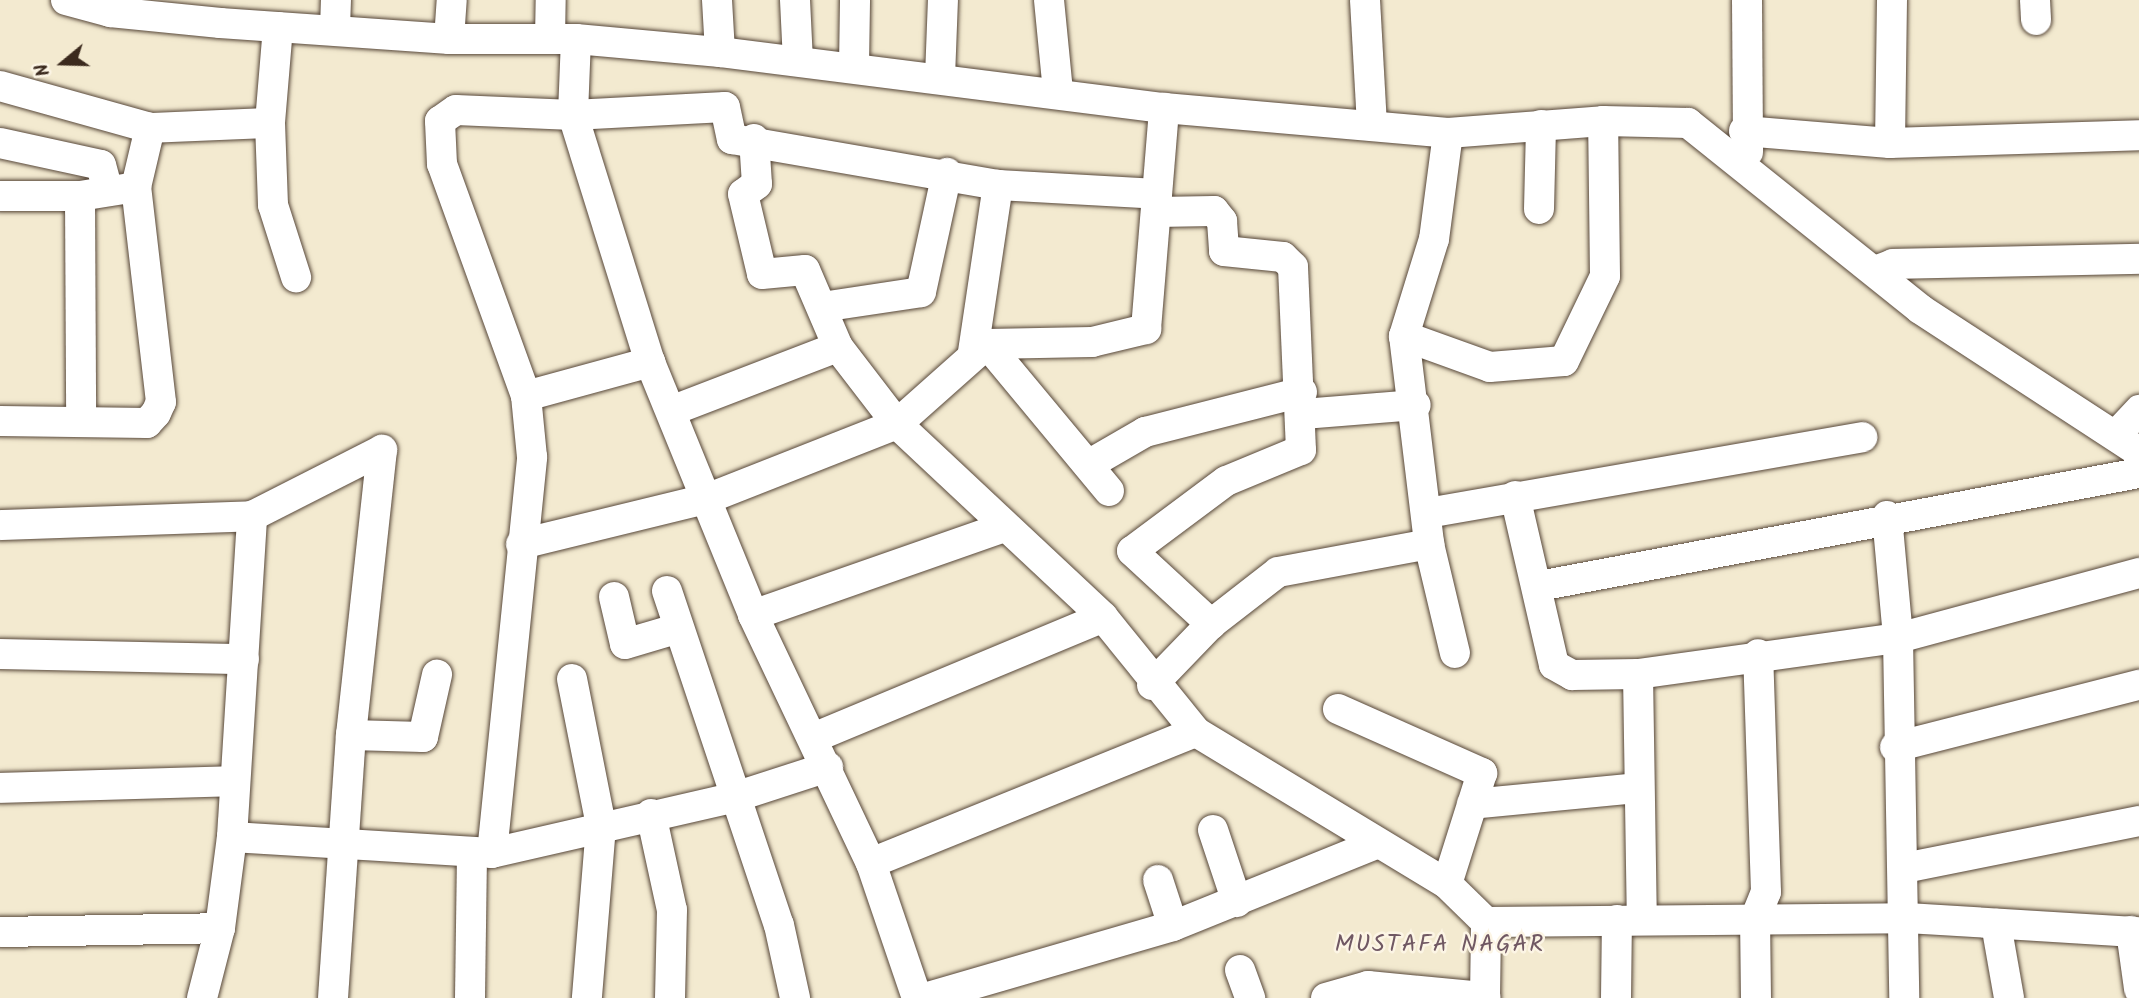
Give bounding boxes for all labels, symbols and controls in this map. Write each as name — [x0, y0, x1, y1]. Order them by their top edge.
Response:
north arrow — [28, 28, 98, 98]
text: N — [27, 59, 59, 80]
district label: MUSTAFA NAGAR — [1336, 931, 1544, 959]

